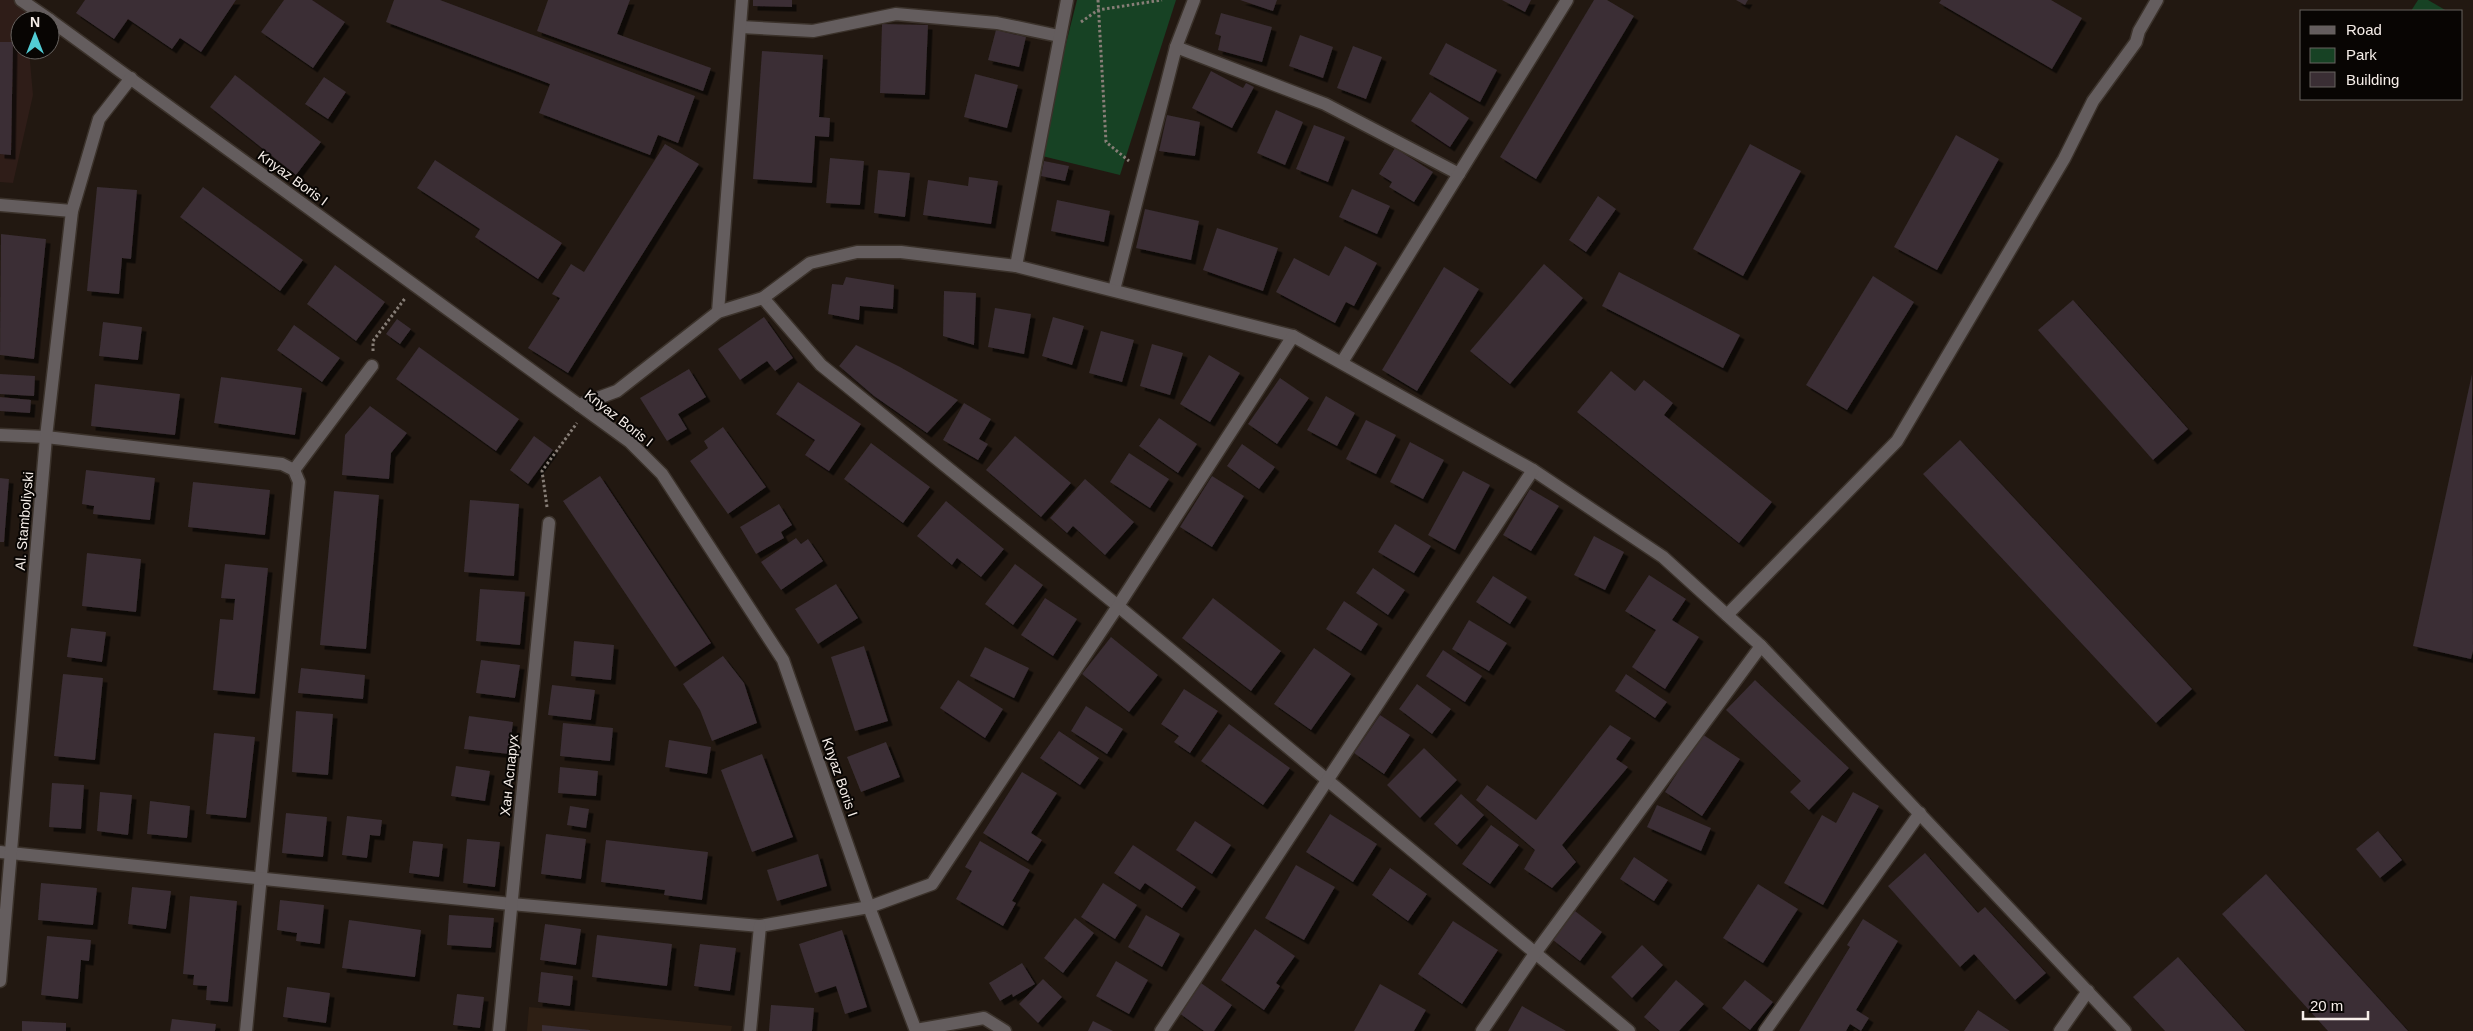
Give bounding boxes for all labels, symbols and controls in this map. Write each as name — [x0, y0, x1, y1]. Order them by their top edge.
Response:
north arrow — [10, 10, 60, 60]
legend — [2300, 10, 2463, 100]
text: N — [30, 14, 40, 30]
text: Road — [2346, 21, 2382, 38]
text: Park — [2346, 46, 2377, 63]
text: Building — [2346, 71, 2399, 88]
street label: Knyaz Boris I — [255, 147, 331, 209]
street label: Knyaz Boris I — [582, 386, 656, 450]
street label: Al. Stamboliyski — [12, 471, 36, 571]
street label: Хан Аспарух — [497, 733, 521, 817]
street label: Knyaz Boris I — [819, 735, 861, 819]
scale bar — [2303, 988, 2368, 1020]
text: 20 m — [2310, 997, 2343, 1014]

